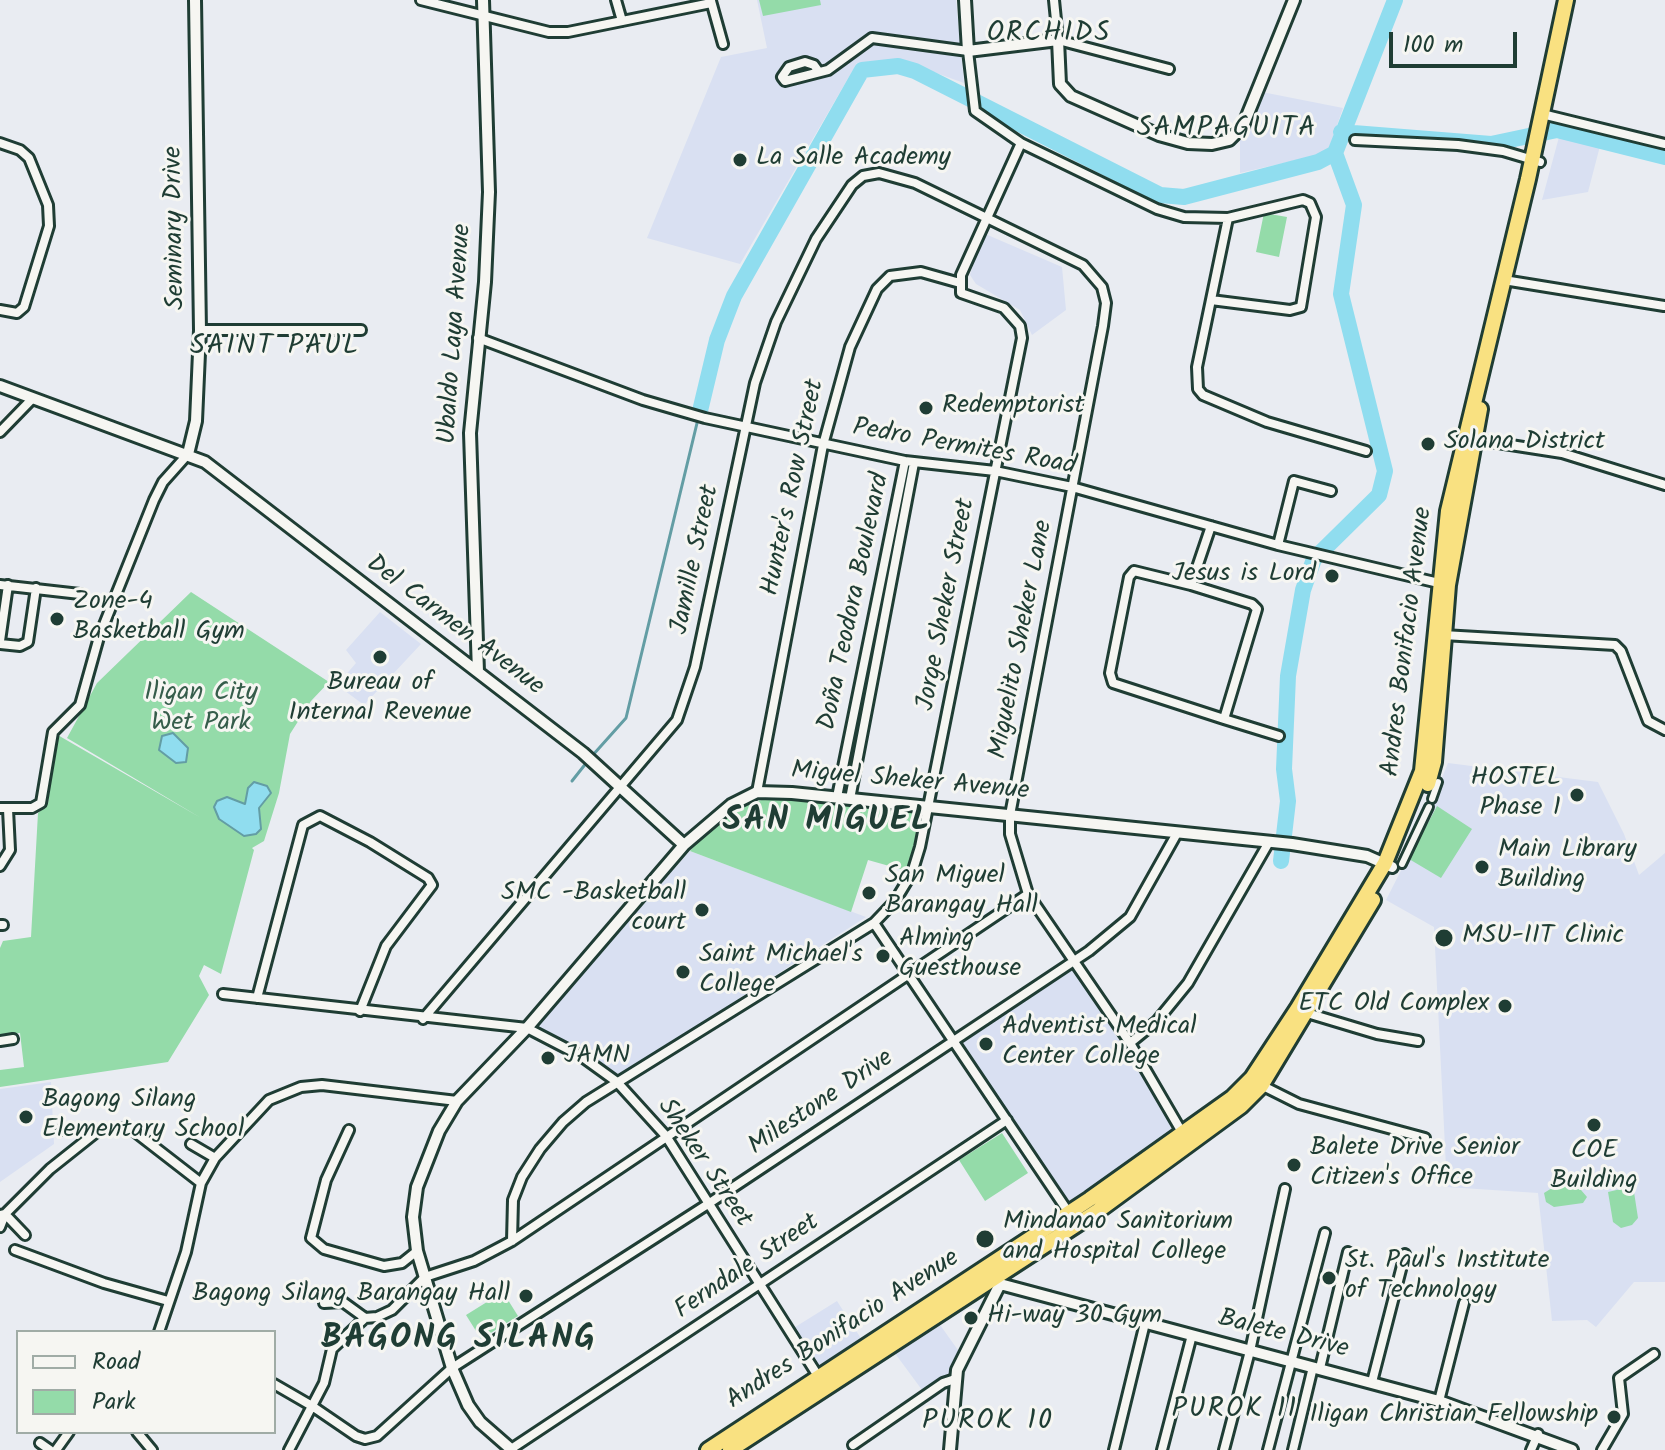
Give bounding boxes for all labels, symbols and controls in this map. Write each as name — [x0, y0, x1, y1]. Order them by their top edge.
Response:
scale bar — [1393, 16, 1521, 66]
district label: ORCHIDS — [987, 18, 1111, 52]
text: 100 m — [1403, 26, 1463, 65]
district label: SAMPAGUITA — [1137, 113, 1317, 147]
place label: La Salle Academy — [756, 144, 951, 176]
street label: Seminary Drive — [160, 146, 194, 310]
marker: La Salle Academy — [731, 151, 749, 169]
street label: Ubaldo Laya Avenue — [434, 223, 480, 445]
district label: SAINT PAUL — [190, 331, 360, 365]
street label: Hunter's Row Street — [757, 377, 833, 599]
place label: Redemptorist — [942, 392, 1084, 424]
marker: Redemptorist — [917, 399, 935, 417]
street label: Pedro Permites Road — [850, 414, 1078, 484]
place label: Solana District — [1444, 428, 1605, 460]
marker: Solana District — [1419, 435, 1437, 453]
street label: Doña Teodora Boulevard — [814, 471, 898, 733]
street label: Jamille Street — [666, 482, 728, 638]
street label: Jorge Sheker Street — [912, 496, 984, 714]
street label: Andres Bonifacio Avenue — [1377, 505, 1441, 779]
street label: Miguelito Sheker Lane — [985, 518, 1061, 762]
street label: Del Carmen Avenue — [359, 550, 549, 704]
place label: Jesus is Lord — [1172, 560, 1316, 592]
marker: Jesus is Lord — [1323, 567, 1341, 585]
place label: Zone-4 Basketball Gym — [73, 588, 245, 650]
marker: Zone-4 Basketball Gym — [48, 610, 66, 628]
marker: Bureau of Internal Revenue — [371, 648, 389, 666]
place label: Bureau of Internal Revenue — [289, 669, 471, 730]
park label: Iligan City Wet Park — [144, 679, 258, 740]
street label: Miguel Sheker Avenue — [790, 757, 1030, 809]
place label: HOSTEL Phase 1 — [1471, 764, 1561, 826]
marker: HOSTEL Phase 1 — [1568, 786, 1586, 804]
district label: SAN MIGUEL — [723, 803, 931, 843]
place label: Main Library Building — [1498, 836, 1637, 898]
marker: Main Library Building — [1473, 858, 1491, 876]
place label: San Miguel Barangay Hall — [885, 862, 1038, 924]
place label: SMC -Basketball court — [501, 879, 686, 940]
marker: San Miguel Barangay Hall — [860, 884, 878, 902]
marker: SMC -Basketball court — [693, 901, 711, 919]
place label: MSU-IIT Clinic — [1462, 922, 1624, 954]
place label: Alming Guesthouse — [899, 925, 1021, 986]
marker: MSU-IIT Clinic — [1433, 927, 1455, 949]
place label: Saint Michael's College — [699, 941, 863, 1002]
marker: Alming Guesthouse — [874, 947, 892, 965]
marker: Saint Michael's College — [674, 963, 692, 981]
place label: ETC Old Complex — [1299, 990, 1489, 1022]
marker: ETC Old Complex — [1496, 997, 1514, 1015]
place label: Adventist Medical Center College — [1002, 1013, 1197, 1074]
marker: Adventist Medical Center College — [977, 1035, 995, 1053]
place label: JAMN — [564, 1042, 630, 1074]
street label: Milestone Drive — [744, 1044, 900, 1164]
marker: JAMN — [539, 1049, 557, 1067]
place label: Bagong Silang Elementary School — [42, 1086, 244, 1148]
street label: Sheker Street — [649, 1094, 757, 1234]
marker: Bagong Silang Elementary School — [17, 1108, 35, 1126]
marker: COE Building — [1585, 1116, 1603, 1134]
place label: Balete Drive Senior Citizen's Office — [1310, 1134, 1520, 1196]
place label: COE Building — [1551, 1137, 1637, 1198]
marker: Balete Drive Senior Citizen's Office — [1285, 1156, 1303, 1174]
street label: Ferndale Street — [670, 1208, 826, 1328]
place label: Mindanao Sanitorium and Hospital College — [1003, 1208, 1233, 1270]
marker: Mindanao Sanitorium and Hospital College — [974, 1228, 996, 1250]
street label: Andres Bonifacio Avenue — [722, 1244, 966, 1418]
place label: St. Paul's Institute of Technology — [1345, 1247, 1549, 1308]
marker: St. Paul's Institute of Technology — [1320, 1269, 1338, 1287]
place label: Bagong Silang Barangay Hall — [192, 1280, 510, 1312]
marker: Bagong Silang Barangay Hall — [517, 1287, 535, 1305]
place label: Hi-way 30 Gym — [987, 1302, 1162, 1334]
street label: Balete Drive — [1215, 1305, 1351, 1367]
marker: Hi-way 30 Gym — [962, 1309, 980, 1327]
district label: BAGONG SILANG — [321, 1321, 597, 1361]
legend — [16, 1330, 276, 1434]
text: Road — [92, 1343, 140, 1382]
text: Park — [92, 1383, 136, 1422]
district label: PUROK 11 — [1172, 1394, 1298, 1428]
place label: Iligan Christian Fellowship — [1310, 1401, 1598, 1433]
district label: PUROK 10 — [922, 1406, 1054, 1440]
marker: Iligan Christian Fellowship — [1605, 1408, 1623, 1426]

